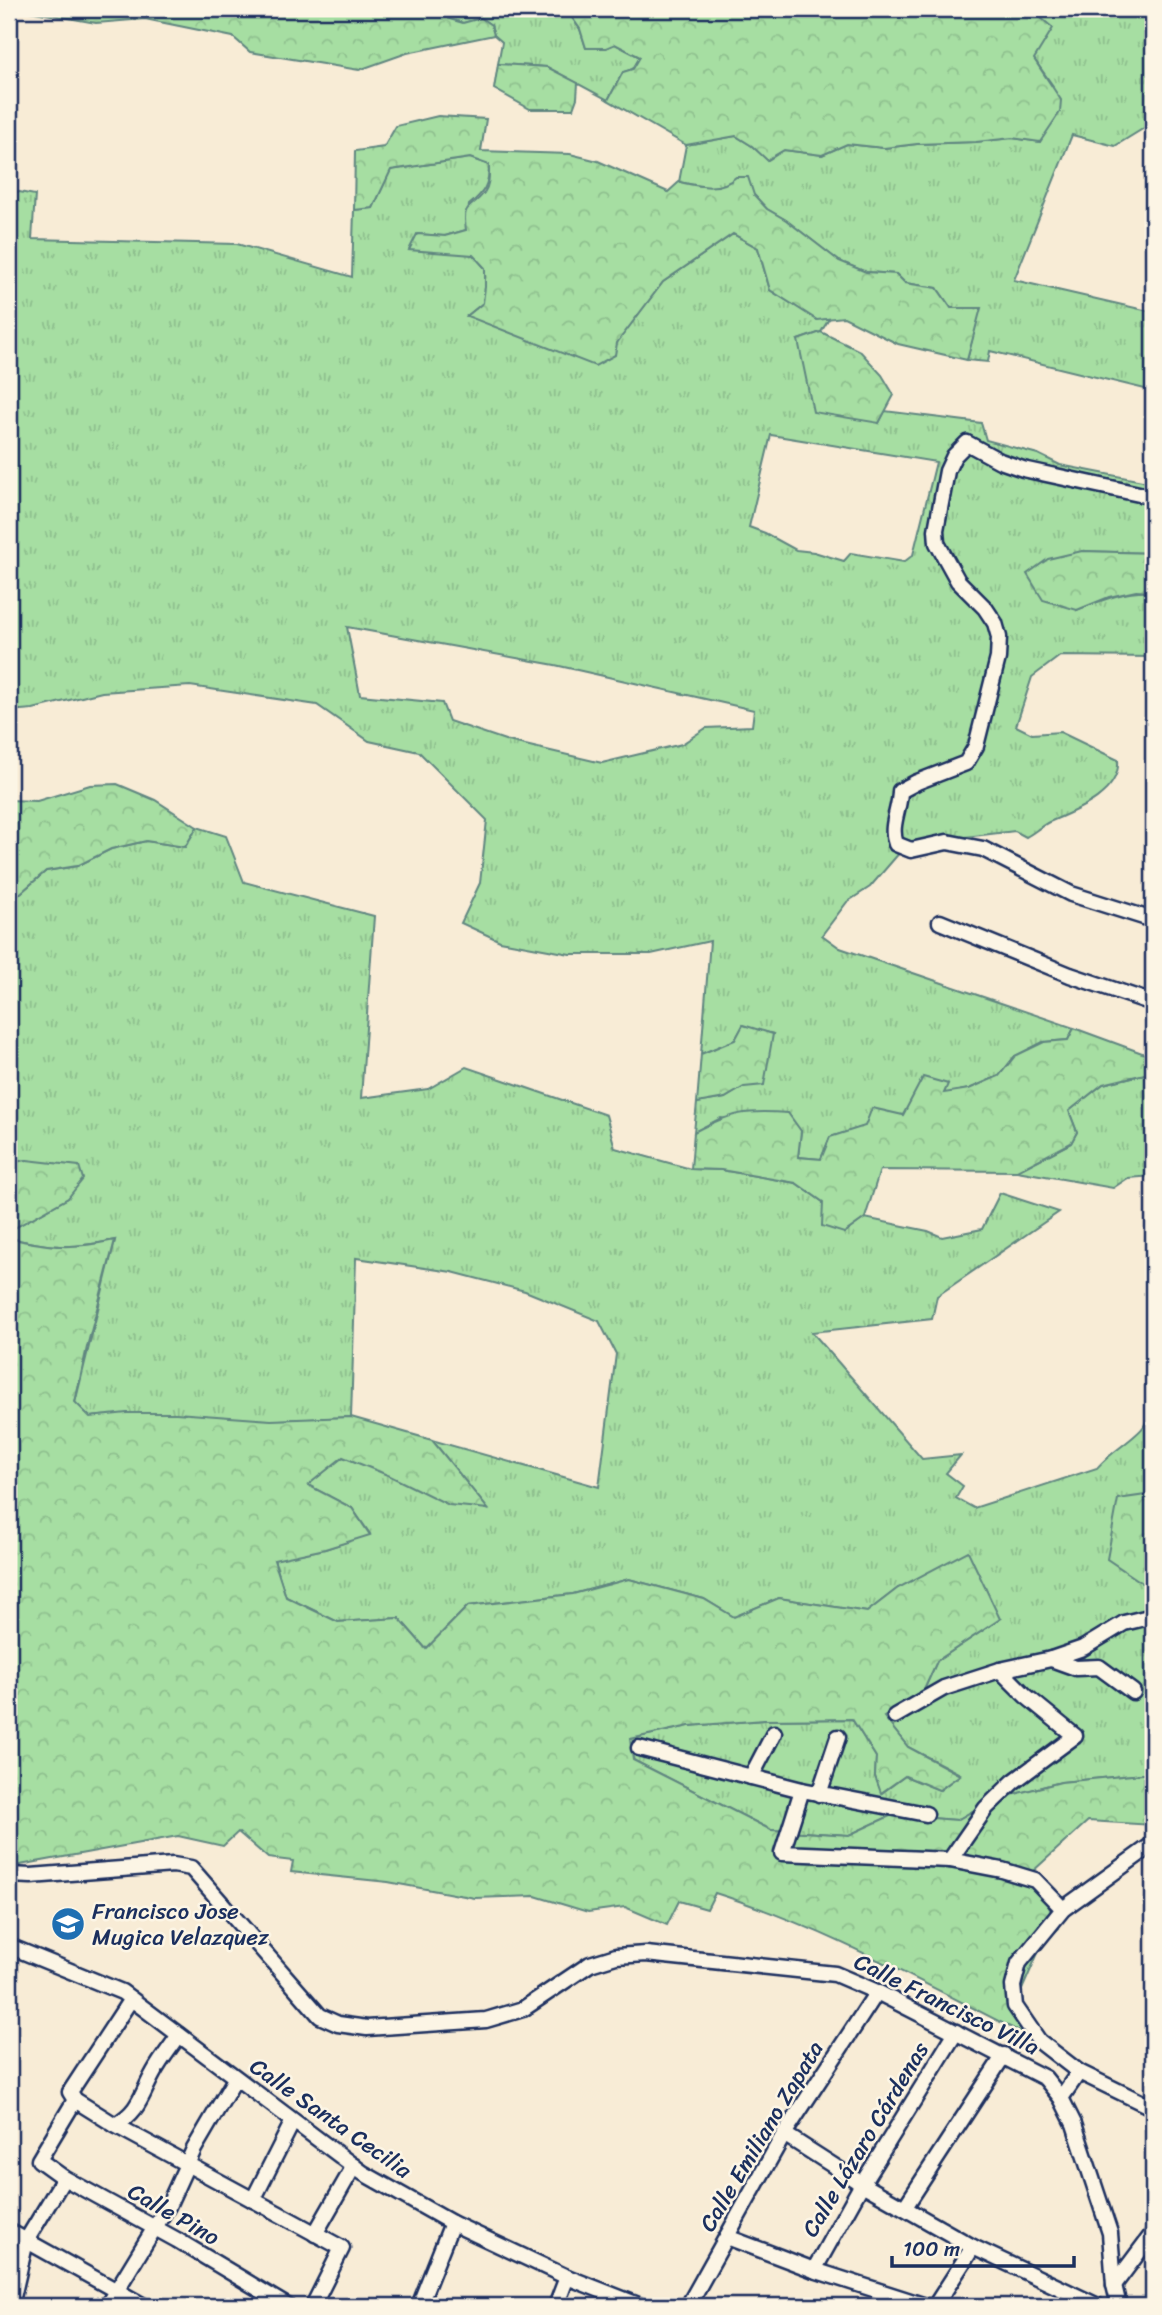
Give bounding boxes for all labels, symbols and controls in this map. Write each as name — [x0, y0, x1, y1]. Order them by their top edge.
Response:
place label: Francisco Jose Mugica Velazquez — [92, 1891, 269, 1958]
school or university icon: Francisco Jose Mugica Velazquez — [49, 1905, 87, 1943]
street label: Calle Francisco Villa — [847, 1942, 1047, 2067]
street label: Calle Emiliano Zapata — [688, 2032, 835, 2240]
street label: Calle Lázaro Cárdenas — [791, 2033, 940, 2245]
street label: Calle Santa Cecilia — [241, 2047, 421, 2190]
street label: Calle Pino — [120, 2171, 228, 2258]
scale bar — [892, 2224, 1074, 2268]
text: 100 m — [903, 2230, 960, 2268]

